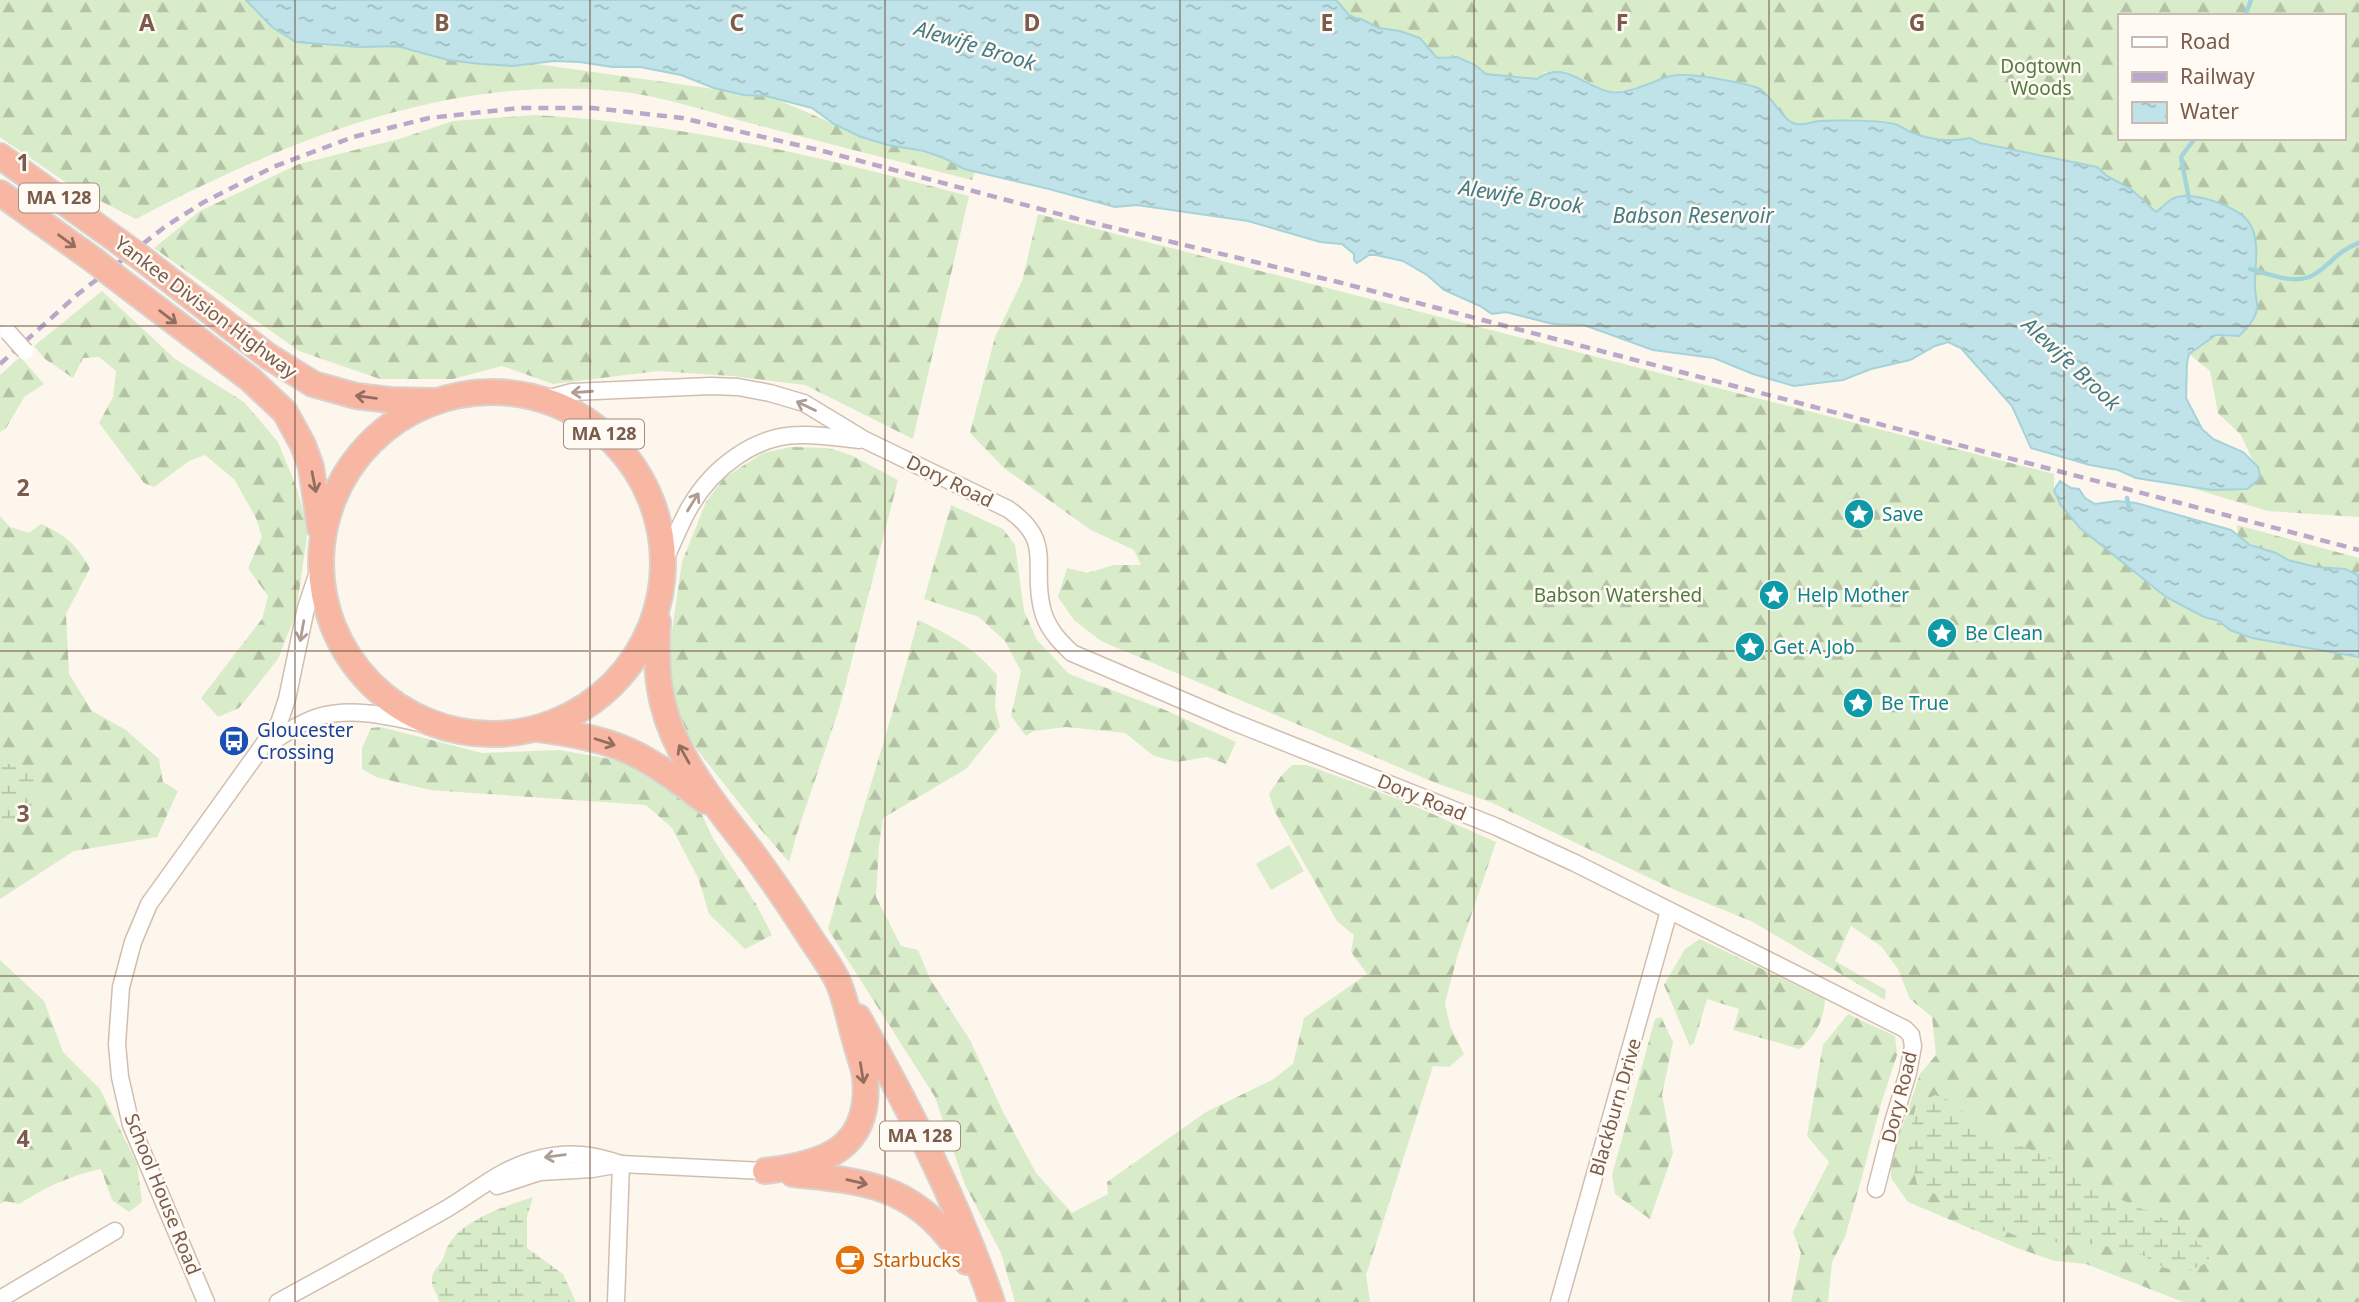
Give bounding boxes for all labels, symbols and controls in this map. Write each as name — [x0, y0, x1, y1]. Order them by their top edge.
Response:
text: A — [139, 6, 155, 38]
text: B — [434, 6, 450, 38]
text: C — [730, 6, 745, 38]
text: D — [1024, 6, 1040, 38]
text: E — [1321, 6, 1333, 38]
text: F — [1616, 6, 1628, 38]
text: G — [1909, 6, 1925, 38]
water label: Alewife Brook — [909, 13, 1041, 77]
legend — [2118, 14, 2345, 140]
text: Road — [2180, 27, 2230, 55]
park label: Dogtown Woods — [2000, 53, 2082, 101]
text: Railway — [2180, 62, 2255, 90]
text: Water — [2180, 97, 2239, 125]
text: 1 — [16, 146, 30, 178]
water label: Alewife Brook — [1455, 172, 1587, 220]
road number: MA 128 — [19, 183, 99, 212]
water label: Babson Reservoir — [1612, 201, 1775, 229]
street label: Yankee Division Highway — [110, 230, 303, 384]
one-way arrow — [57, 234, 76, 249]
one-way arrow — [158, 309, 177, 324]
water label: Alewife Brook — [2015, 309, 2128, 417]
one-way arrow — [571, 386, 594, 399]
one-way arrow — [355, 391, 378, 404]
one-way arrow — [796, 398, 817, 412]
road number: MA 128 — [564, 420, 644, 448]
street label: Dory Road — [902, 449, 998, 513]
one-way arrow — [307, 470, 321, 493]
text: 2 — [16, 471, 30, 503]
one-way arrow — [686, 493, 701, 512]
place icon: Save — [1842, 497, 1876, 531]
place label: Save — [1882, 501, 1923, 527]
place icon: Help Mother — [1757, 578, 1791, 612]
park label: Babson Watershed — [1534, 582, 1702, 608]
place label: Help Mother — [1797, 582, 1909, 608]
place icon: Be Clean — [1925, 616, 1959, 650]
one-way arrow — [294, 619, 308, 642]
place label: Be Clean — [1965, 620, 2043, 646]
place icon: Get A Job — [1733, 630, 1767, 664]
place label: Get A Job — [1773, 634, 1855, 660]
place icon: Be True — [1841, 686, 1875, 720]
place label: Be True — [1881, 690, 1949, 716]
place label: Gloucester Crossing — [257, 717, 353, 765]
bus stop icon: Gloucester Crossing — [217, 724, 251, 758]
one-way arrow — [594, 737, 616, 750]
one-way arrow — [677, 744, 691, 764]
street label: Dory Road — [1374, 767, 1470, 827]
text: 3 — [16, 797, 30, 829]
street label: Blackburn Drive — [1583, 1035, 1647, 1179]
street label: Dory Road — [1875, 1048, 1923, 1146]
one-way arrow — [856, 1061, 869, 1084]
street label: School House Road — [119, 1109, 207, 1279]
road number: MA 128 — [880, 1121, 960, 1150]
text: 4 — [16, 1122, 30, 1154]
one-way arrow — [544, 1150, 567, 1163]
one-way arrow — [845, 1176, 868, 1189]
cafe icon: Starbucks — [833, 1243, 867, 1277]
place label: Starbucks — [873, 1247, 961, 1273]

